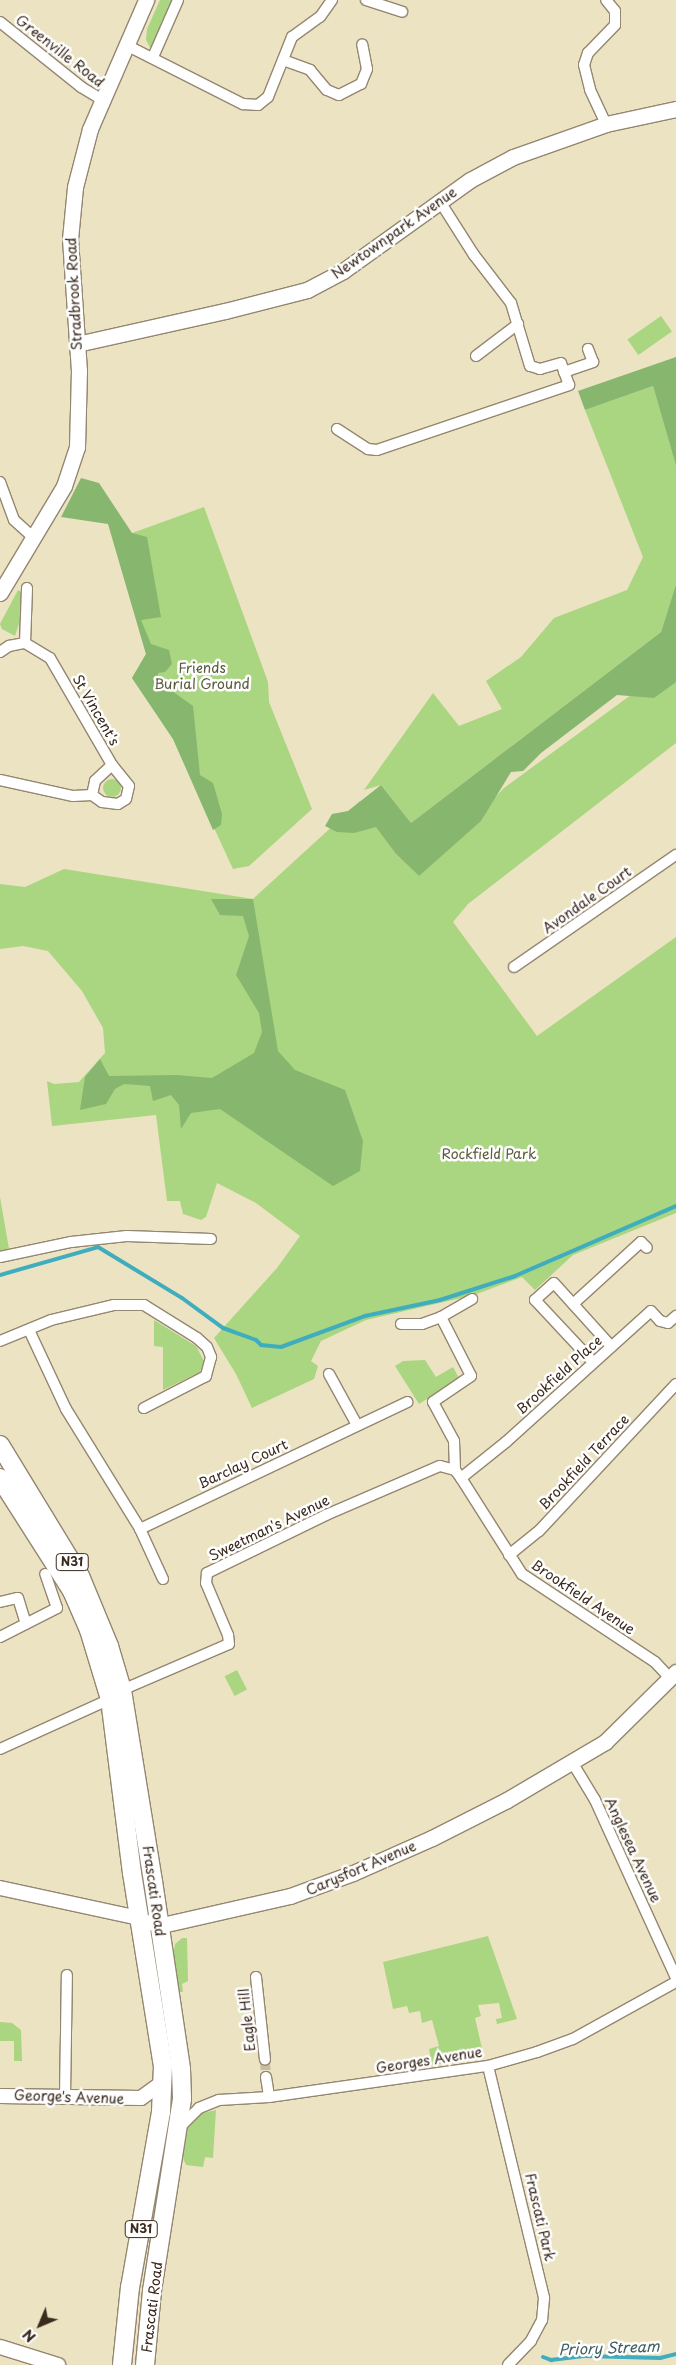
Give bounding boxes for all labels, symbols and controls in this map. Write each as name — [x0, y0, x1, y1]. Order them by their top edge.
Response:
street label: Greenville Road — [13, 11, 107, 91]
street label: Newtownpark Avenue — [328, 184, 460, 282]
street label: Stradbrook Road — [63, 237, 85, 351]
park label: Friends Burial Ground — [154, 660, 250, 692]
street label: St Vincent's — [69, 672, 123, 748]
street label: Avondale Court — [539, 863, 635, 937]
park label: Rockfield Park — [441, 1146, 537, 1162]
street label: Brookfield Place — [513, 1332, 605, 1418]
street label: Brookfield Terrace — [535, 1411, 633, 1513]
street label: Barclay Court — [196, 1436, 290, 1492]
street label: Sweetman's Avenue — [206, 1492, 332, 1564]
road number: N31 — [56, 1552, 88, 1571]
street label: Brookfield Avenue — [528, 1556, 638, 1638]
street label: Anglesea Avenue — [601, 1795, 665, 1905]
street label: Carysfort Avenue — [303, 1837, 419, 1899]
street label: Frascati Road — [139, 1844, 169, 1938]
street label: Eagle Hill — [235, 1987, 259, 2053]
street label: Georges Avenue — [375, 2043, 483, 2077]
street label: George's Avenue — [14, 2087, 124, 2107]
street label: Frascati Park — [522, 2171, 558, 2263]
road number: N31 — [125, 2220, 157, 2238]
street label: Frascati Road — [138, 2260, 166, 2354]
north arrow — [15, 2300, 65, 2350]
text: N — [18, 2325, 40, 2347]
water label: Priory Stream — [558, 2336, 660, 2358]

